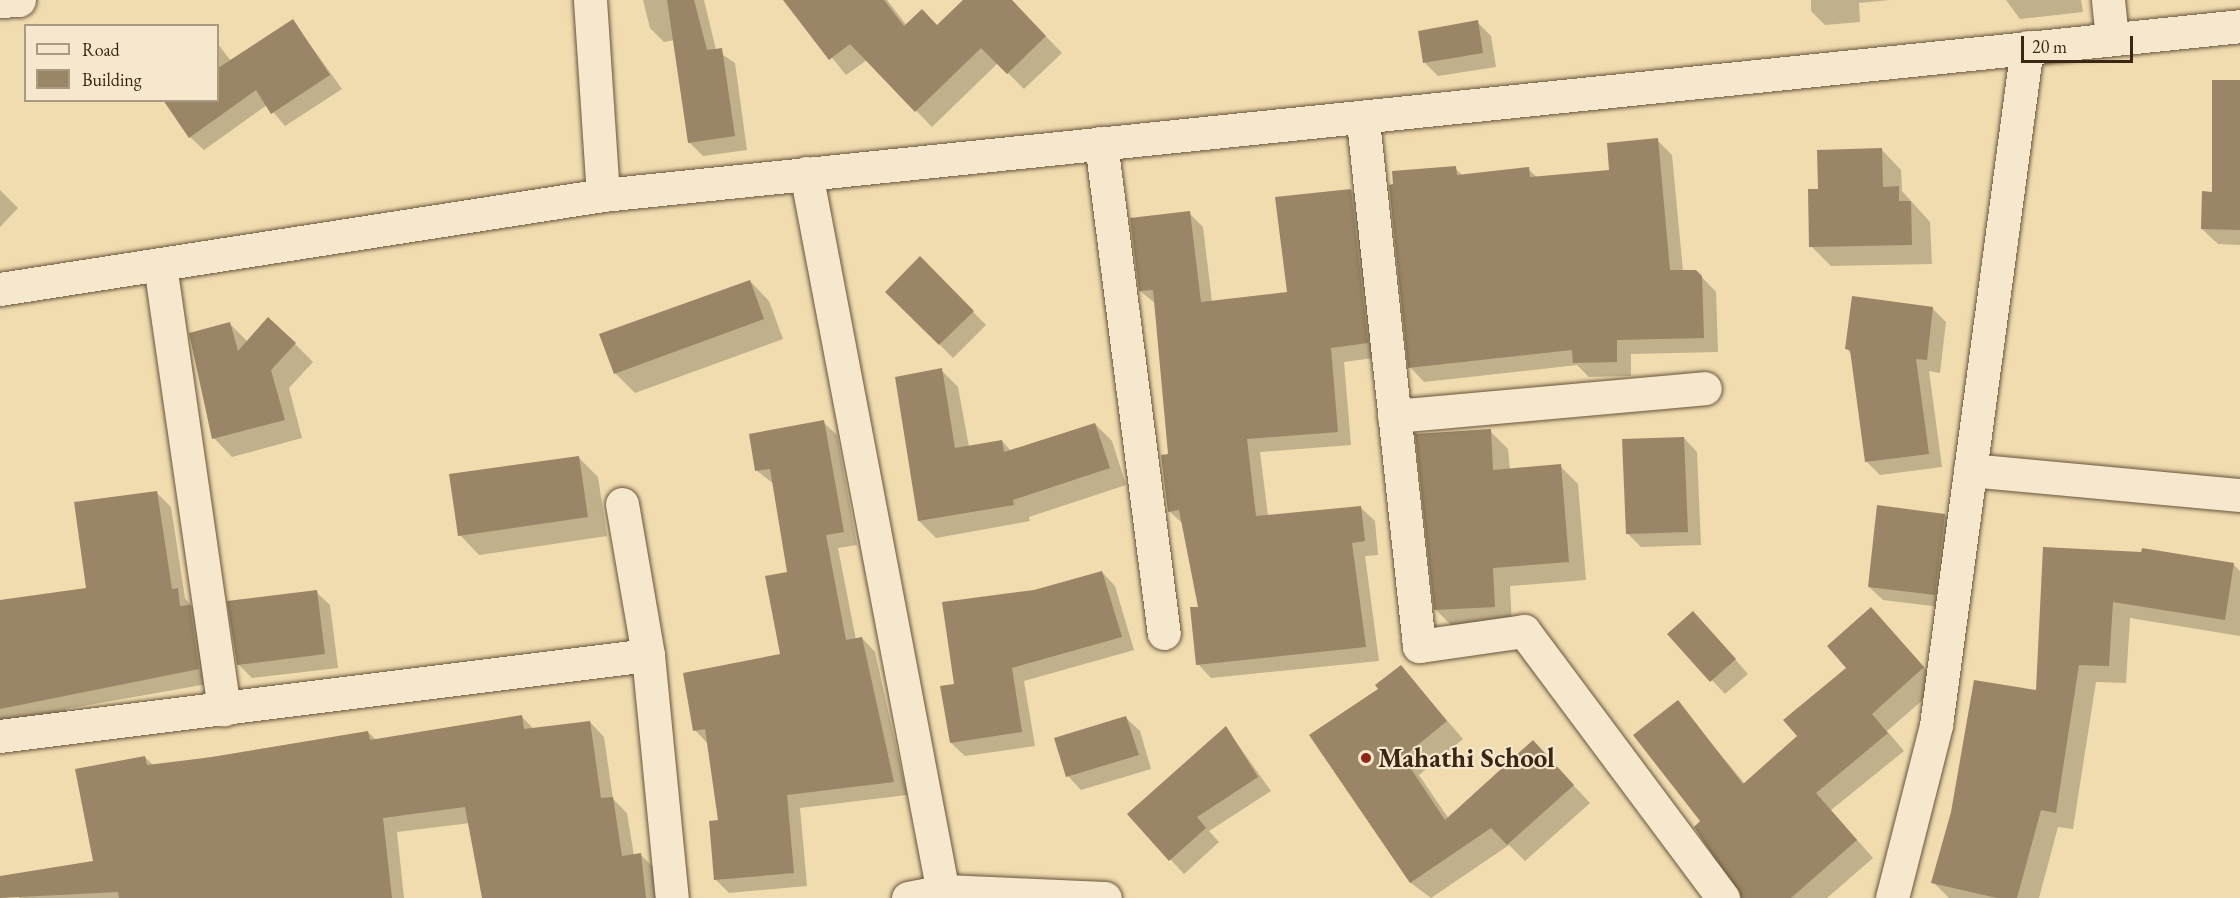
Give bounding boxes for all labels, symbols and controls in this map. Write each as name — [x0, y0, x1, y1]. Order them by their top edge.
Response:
legend — [24, 24, 219, 102]
scale bar — [2024, 24, 2136, 62]
text: 20 m — [2032, 35, 2067, 58]
text: Road — [82, 38, 120, 61]
text: Building — [82, 68, 142, 91]
place label: Mahathi School — [1378, 742, 1555, 774]
marker: Mahathi School — [1359, 751, 1373, 765]

